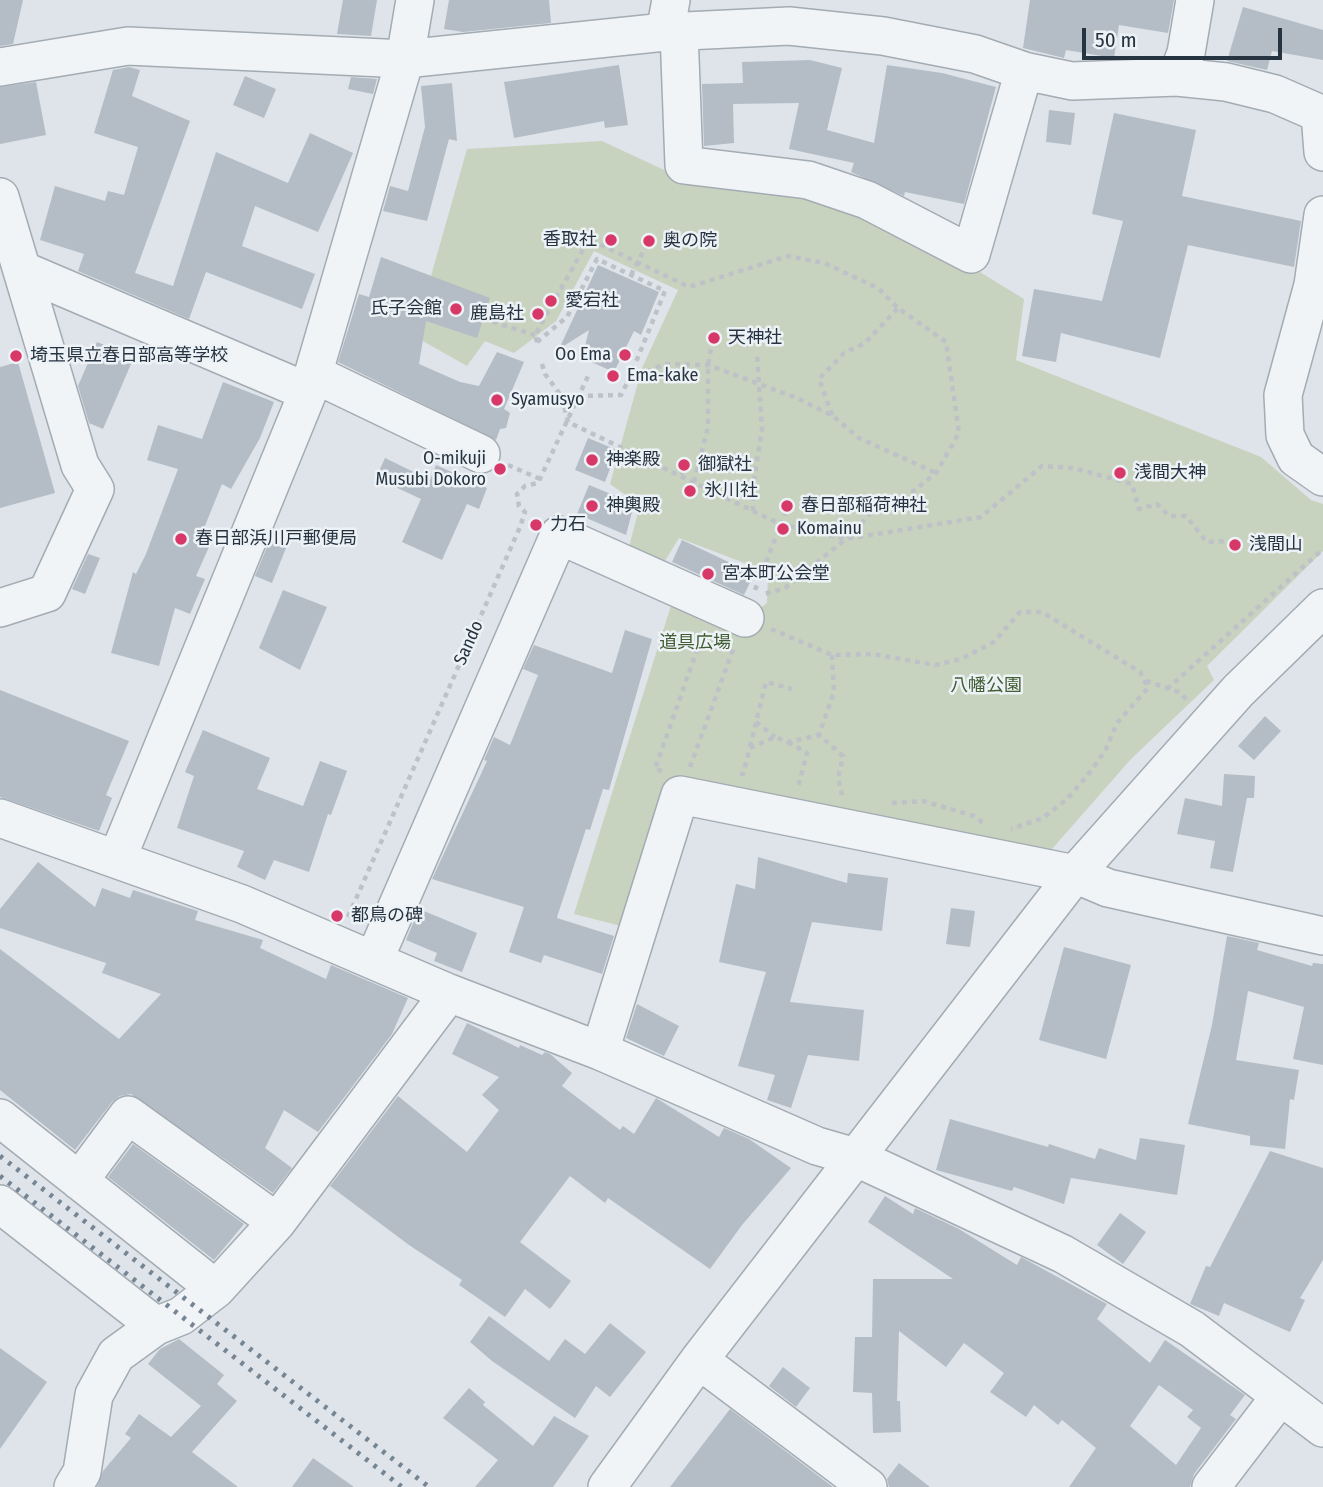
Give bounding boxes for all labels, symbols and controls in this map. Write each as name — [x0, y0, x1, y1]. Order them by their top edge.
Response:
scale bar — [1085, 14, 1284, 58]
text: 50 m — [1095, 27, 1137, 53]
place label: 香取社 — [543, 229, 597, 251]
place label: 奥の院 — [663, 230, 717, 252]
marker: 香取社 — [603, 232, 619, 248]
marker: 奥の院 — [641, 233, 657, 249]
place label: 愛宕社 — [565, 290, 619, 312]
marker: 愛宕社 — [543, 293, 559, 309]
place label: 氏子会館 — [370, 298, 442, 320]
marker: 氏子会館 — [448, 301, 464, 317]
place label: 鹿島社 — [470, 303, 524, 325]
marker: 鹿島社 — [530, 306, 546, 322]
place label: 天神社 — [728, 327, 782, 349]
marker: 天神社 — [706, 330, 722, 346]
place label: Oo Ema — [555, 344, 611, 366]
place label: 埼玉県立春日部高等学校 — [30, 345, 228, 367]
marker: Oo Ema — [617, 347, 633, 363]
marker: 埼玉県立春日部高等学校 — [8, 348, 24, 364]
place label: Ema-kake — [627, 365, 698, 387]
marker: Ema-kake — [605, 368, 621, 384]
place label: Syamusyo — [511, 389, 584, 411]
marker: Syamusyo — [489, 392, 505, 408]
place label: O-mikuji Musubi Dokoro — [375, 448, 486, 490]
place label: 神楽殿 — [606, 449, 660, 471]
marker: 神楽殿 — [584, 452, 600, 468]
place label: 御獄社 — [698, 454, 752, 476]
marker: 御獄社 — [676, 457, 692, 473]
marker: O-mikuji Musubi Dokoro — [492, 461, 508, 477]
place label: 浅間大神 — [1134, 462, 1206, 484]
marker: 浅間大神 — [1112, 465, 1128, 481]
place label: 氷川社 — [704, 480, 758, 502]
marker: 氷川社 — [682, 483, 698, 499]
place label: 神輿殿 — [606, 495, 660, 517]
place label: 春日部稲荷神社 — [801, 495, 927, 517]
marker: 神輿殿 — [584, 498, 600, 514]
marker: 春日部稲荷神社 — [779, 498, 795, 514]
place label: 力石 — [550, 514, 586, 536]
marker: 力石 — [528, 517, 544, 533]
place label: Komainu — [797, 518, 862, 540]
marker: Komainu — [775, 521, 791, 537]
place label: 春日部浜川戸郵便局 — [195, 528, 357, 550]
marker: 春日部浜川戸郵便局 — [173, 531, 189, 547]
place label: 浅間山 — [1249, 534, 1303, 556]
marker: 浅間山 — [1227, 537, 1243, 553]
place label: 宮本町公会堂 — [722, 563, 830, 585]
marker: 宮本町公会堂 — [700, 566, 716, 582]
street label: Sando — [450, 617, 488, 669]
park label: 道具広場 — [659, 632, 731, 654]
park label: 八幡公園 — [950, 675, 1022, 697]
place label: 都鳥の碑 — [351, 905, 423, 927]
marker: 都鳥の碑 — [329, 908, 345, 924]

